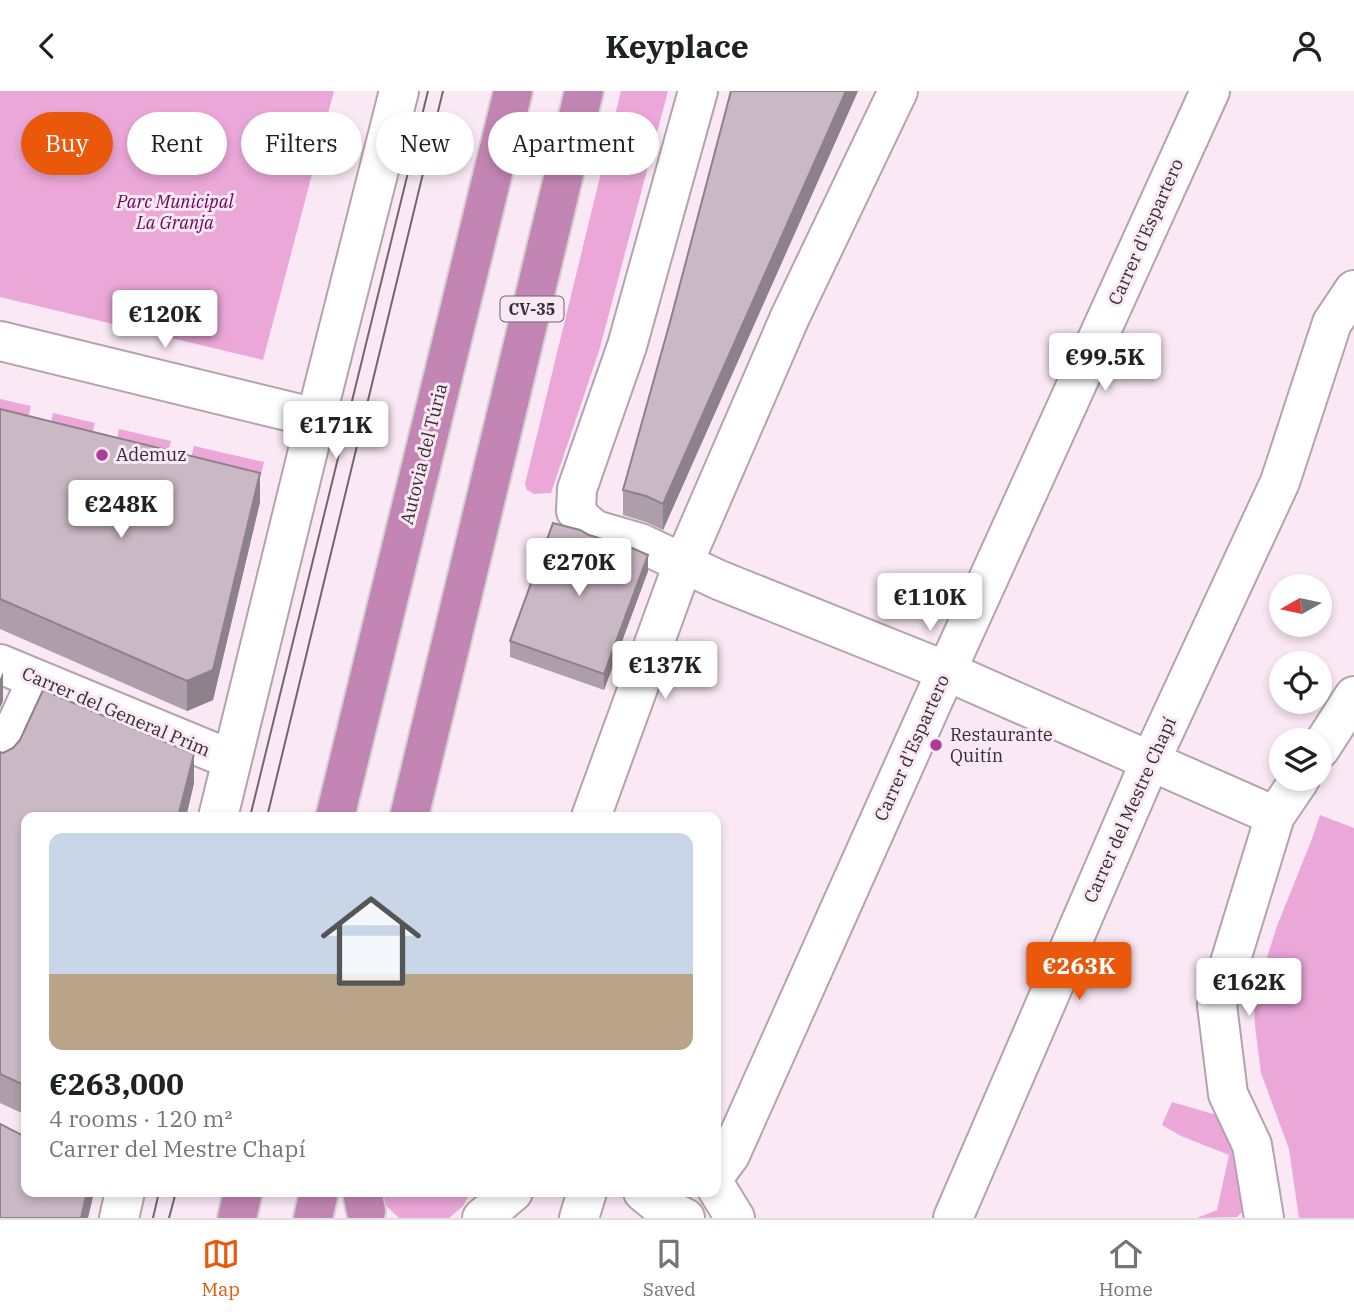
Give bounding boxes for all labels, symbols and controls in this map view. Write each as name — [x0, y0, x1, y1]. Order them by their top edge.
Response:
text: Keyplace — [605, 25, 749, 67]
icon: back — [28, 27, 66, 65]
icon: person — [1288, 27, 1326, 65]
chip: Buy — [21, 112, 113, 175]
chip: Rent — [127, 112, 227, 175]
chip: Filters — [241, 112, 362, 175]
chip: New — [376, 112, 474, 175]
chip: Apartment — [488, 112, 659, 175]
street label: Carrer d'Espartero — [1103, 155, 1188, 309]
park label: Parc Municipal La Granja — [115, 190, 234, 234]
pin: €120K — [116, 291, 214, 350]
road number: CV-35 — [500, 297, 564, 321]
text: €120K — [128, 298, 202, 328]
pin: €99.5K — [1048, 334, 1162, 393]
text: €99.5K — [1065, 341, 1145, 371]
street label: Autovia del Túria — [395, 381, 452, 527]
pin: €171K — [287, 401, 385, 461]
text: €171K — [299, 409, 373, 439]
place label: Ademuz — [116, 443, 186, 466]
marker: Ademuz — [94, 447, 110, 463]
pin: €248K — [72, 481, 170, 540]
text: €248K — [84, 488, 158, 518]
pin: €270K — [530, 539, 628, 598]
text: €270K — [542, 546, 616, 576]
pin: €110K — [881, 573, 979, 633]
north arrow — [1269, 574, 1332, 637]
map controls — [1269, 574, 1332, 791]
text: €110K — [893, 581, 967, 611]
pin: €137K — [616, 641, 714, 701]
text: €137K — [628, 649, 702, 679]
button: locate — [1269, 651, 1332, 714]
street label: Carrer del General Prim — [19, 661, 214, 762]
street label: Carrer d'Espartero — [869, 671, 954, 825]
street label: Carrer del Mestre Chapí — [1078, 713, 1181, 906]
place label: Restaurante Quitín — [950, 723, 1053, 767]
button: layers — [1269, 728, 1332, 791]
marker: Restaurante Quitín — [928, 737, 944, 753]
icon: home — [308, 878, 434, 1004]
pin: €263K — [1030, 943, 1128, 1002]
text: €263K — [1042, 950, 1116, 980]
pin: €162K — [1200, 958, 1298, 1018]
text: €162K — [1212, 966, 1286, 996]
text: €263,000 — [49, 1064, 184, 1103]
text: 4 rooms · 120 m² — [49, 1103, 232, 1133]
text: Carrer del Mestre Chapí — [49, 1133, 306, 1163]
tab: Map — [201, 1235, 240, 1301]
tab: Saved — [643, 1235, 696, 1301]
tab: Home — [1099, 1235, 1153, 1301]

